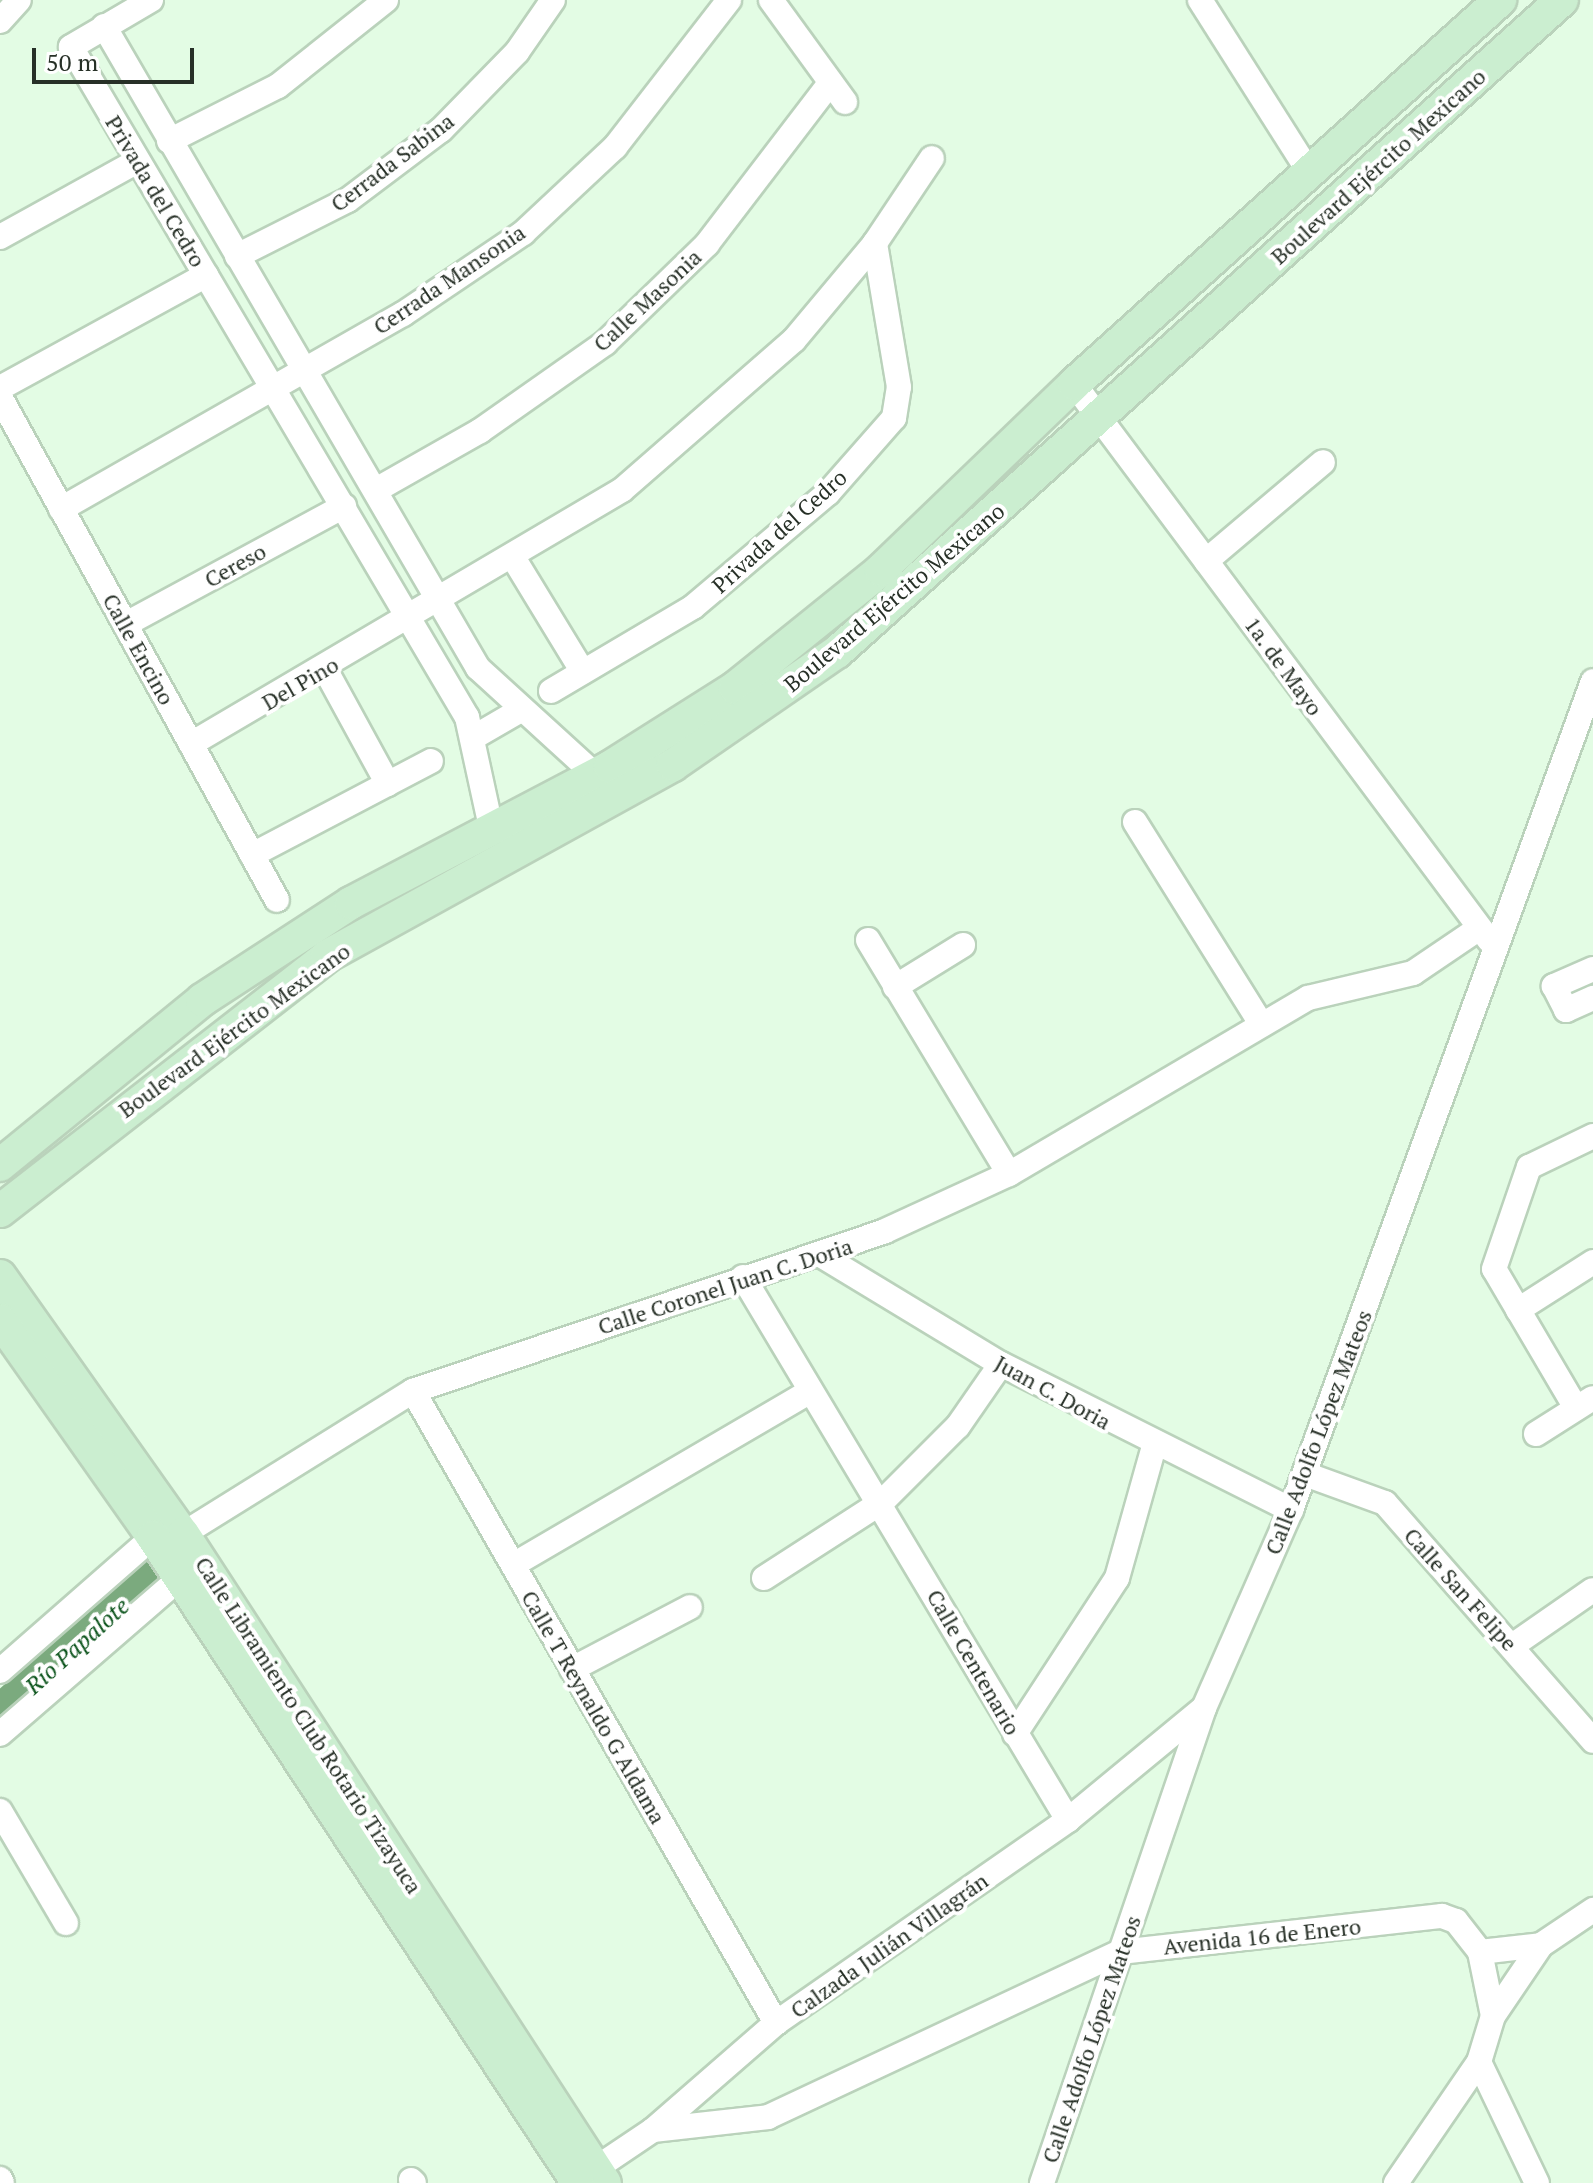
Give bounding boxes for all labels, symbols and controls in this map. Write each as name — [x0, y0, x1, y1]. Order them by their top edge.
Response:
scale bar — [36, 32, 198, 82]
text: 50 m — [46, 46, 98, 78]
street label: Boulevard Ejército Mexicano — [1265, 63, 1491, 269]
street label: Cerrada Sabina — [325, 107, 459, 217]
street label: Privada del Cedro — [100, 111, 212, 271]
street label: Cerrada Mansonia — [368, 219, 530, 339]
street label: Calle Masonia — [588, 243, 706, 357]
street label: Privada del Cedro — [706, 464, 852, 598]
street label: Boulevard Ejército Mexicano — [778, 497, 1010, 697]
street label: Cereso — [200, 537, 270, 593]
street label: Calle Encino — [98, 589, 180, 709]
street label: 1a. de Mayo — [1239, 611, 1329, 721]
street label: Del Pino — [257, 651, 343, 715]
street label: Boulevard Ejército Mexicano — [113, 937, 355, 1123]
street label: Calle Coronel Juan C. Doria — [594, 1232, 856, 1340]
street label: Calle Adolfo López Mateos — [1259, 1306, 1377, 1558]
street label: Juan C. Doria — [990, 1349, 1116, 1435]
street label: Calle San Felipe — [1399, 1522, 1523, 1656]
street label: Calle Libramiento Club Rotario Tizayuca — [190, 1552, 428, 1898]
street label: Calle Centenario — [922, 1585, 1026, 1739]
street label: Calle T Reynaldo G Aldama — [516, 1586, 672, 1828]
water label: Río Papalote — [19, 1592, 135, 1700]
street label: Calzada Julián Villagrán — [785, 1867, 993, 2023]
street label: Calle Adolfo López Mateos — [1036, 1912, 1146, 2166]
street label: Avenida 16 de Enero — [1162, 1912, 1362, 1960]

